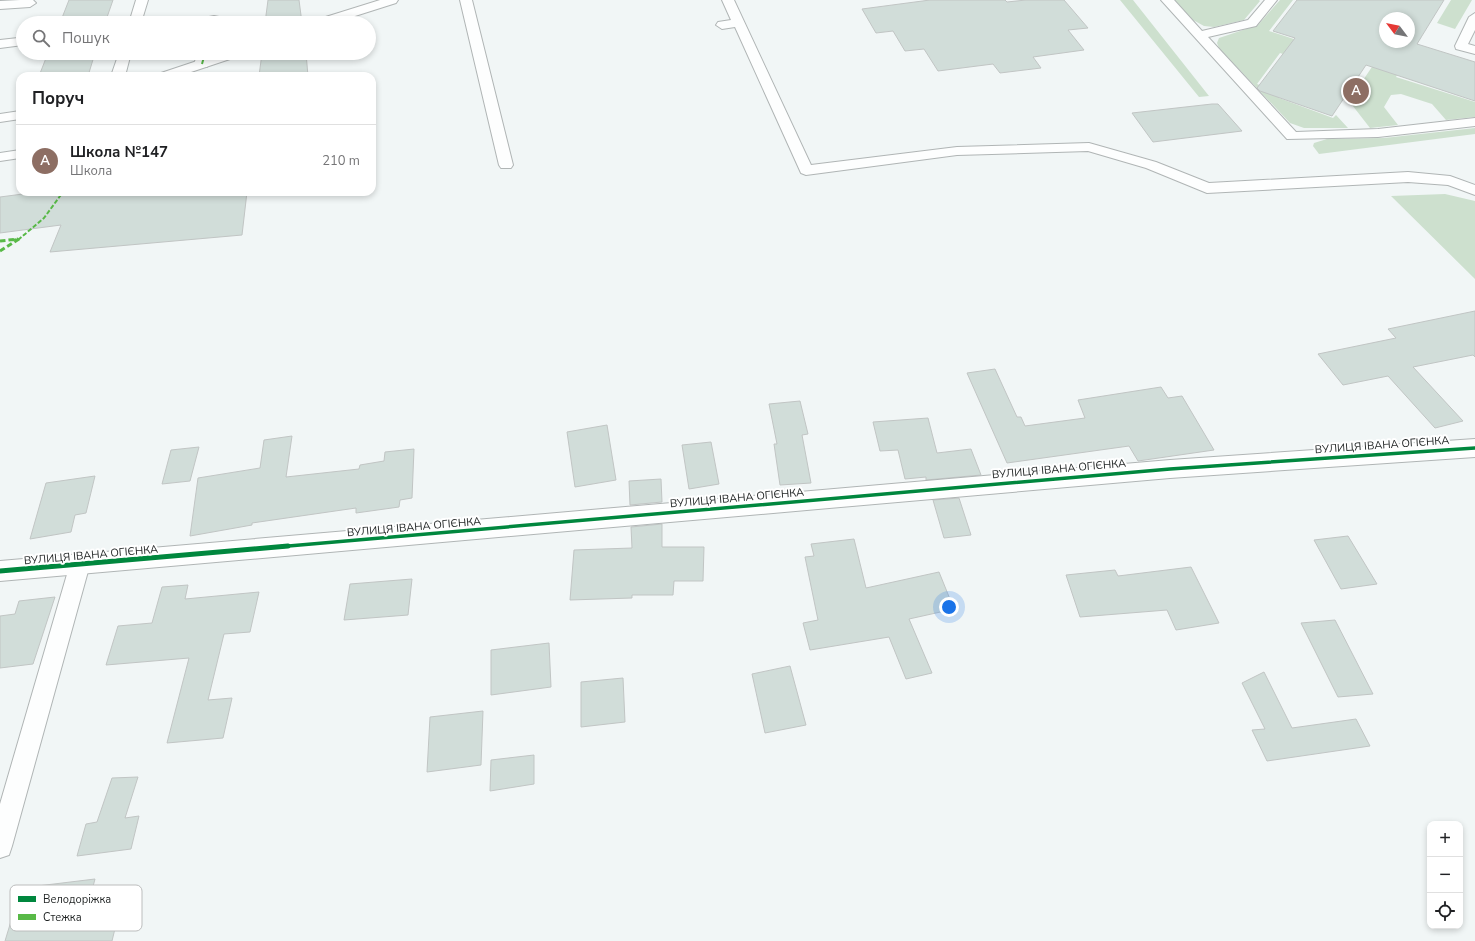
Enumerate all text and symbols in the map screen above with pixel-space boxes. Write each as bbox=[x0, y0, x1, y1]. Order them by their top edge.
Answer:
north arrow bbox=[1379, 12, 1415, 48]
search box bbox=[16, 16, 376, 60]
icon: search bbox=[30, 27, 52, 49]
text: Пошук bbox=[62, 28, 110, 48]
pin: A bbox=[1343, 76, 1369, 106]
text: Поруч bbox=[32, 87, 84, 110]
text: Школа №147 bbox=[70, 142, 168, 162]
text: A bbox=[40, 152, 50, 170]
text: 210 m bbox=[322, 152, 360, 170]
text: Школа bbox=[70, 162, 112, 180]
street label: ВУЛИЦЯ ІВАНА ОГІЄНКА bbox=[1314, 433, 1450, 457]
street label: ВУЛИЦЯ ІВАНА ОГІЄНКА bbox=[991, 456, 1127, 482]
street label: ВУЛИЦЯ ІВАНА ОГІЄНКА bbox=[669, 485, 805, 511]
street label: ВУЛИЦЯ ІВАНА ОГІЄНКА bbox=[346, 514, 482, 540]
street label: ВУЛИЦЯ ІВАНА ОГІЄНКА bbox=[23, 542, 159, 568]
your location bbox=[939, 597, 959, 617]
map controls bbox=[1427, 821, 1463, 929]
button: + bbox=[1427, 821, 1463, 857]
button: − bbox=[1427, 857, 1463, 893]
legend bbox=[10, 885, 142, 931]
text: Велодоріжка bbox=[43, 892, 111, 907]
button: locate bbox=[1427, 893, 1463, 929]
text: Стежка bbox=[43, 910, 82, 925]

